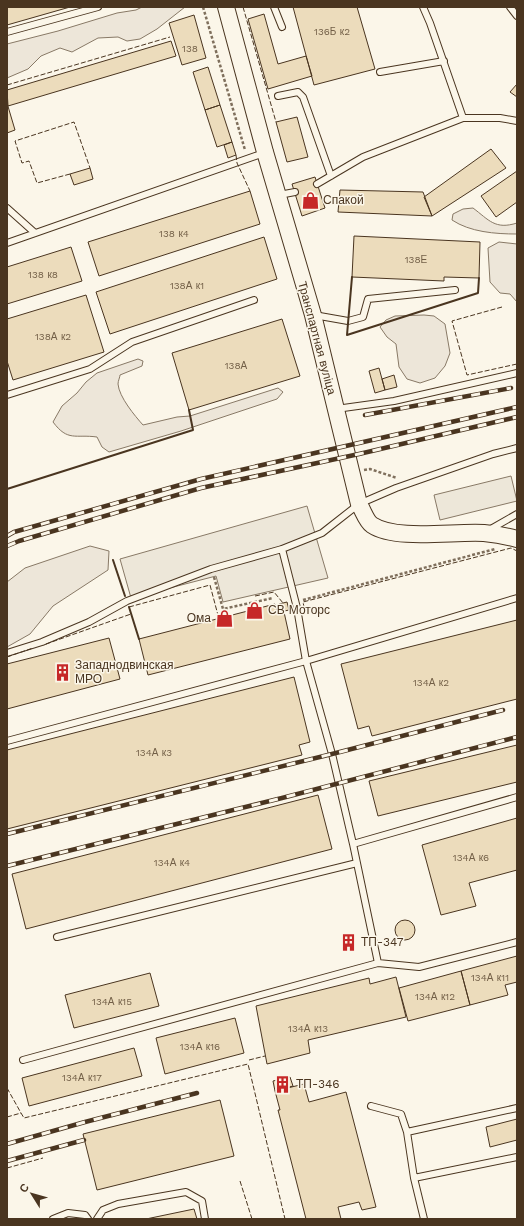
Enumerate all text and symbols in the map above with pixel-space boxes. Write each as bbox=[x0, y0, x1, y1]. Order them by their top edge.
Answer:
house number: 136Б к2 bbox=[314, 26, 350, 37]
house number: 138 bbox=[182, 43, 198, 54]
shop icon: Спакой bbox=[300, 190, 320, 210]
place label: Спакой bbox=[323, 193, 364, 207]
house number: 138 к4 bbox=[159, 228, 189, 239]
house number: 138Е bbox=[405, 254, 428, 265]
house number: 138 к8 bbox=[28, 269, 58, 280]
house number: 138А к1 bbox=[170, 280, 204, 291]
street label: Транспартная вуліца bbox=[295, 280, 339, 396]
house number: 138А к2 bbox=[35, 331, 71, 342]
house number: 138А bbox=[225, 360, 248, 371]
shop icon: СВ Моторс bbox=[245, 600, 265, 620]
place label: СВ Моторс bbox=[268, 603, 330, 617]
shop icon: Ома bbox=[214, 608, 234, 628]
place label: Ома bbox=[187, 611, 211, 625]
place label: Западнодвинская МРО bbox=[75, 658, 174, 686]
building icon: Западнодвинская МРО bbox=[52, 662, 72, 682]
house number: 134А к2 bbox=[413, 677, 449, 688]
house number: 134А к3 bbox=[136, 747, 172, 758]
house number: 134А к6 bbox=[453, 852, 489, 863]
house number: 134А к4 bbox=[154, 857, 190, 868]
building icon: ТП-347 bbox=[338, 932, 358, 952]
place label: ТП-347 bbox=[361, 935, 404, 949]
house number: 134А к11 bbox=[471, 972, 509, 983]
house number: 134А к12 bbox=[415, 991, 455, 1002]
house number: 134А к15 bbox=[92, 996, 132, 1007]
house number: 134А к13 bbox=[288, 1023, 328, 1034]
house number: 134А к16 bbox=[180, 1041, 220, 1052]
house number: 134А к17 bbox=[62, 1072, 102, 1083]
building icon: ТП-346 bbox=[273, 1074, 293, 1094]
place label: ТП-346 bbox=[296, 1077, 340, 1091]
north arrow bbox=[12, 1174, 52, 1214]
text: С bbox=[17, 1181, 32, 1195]

